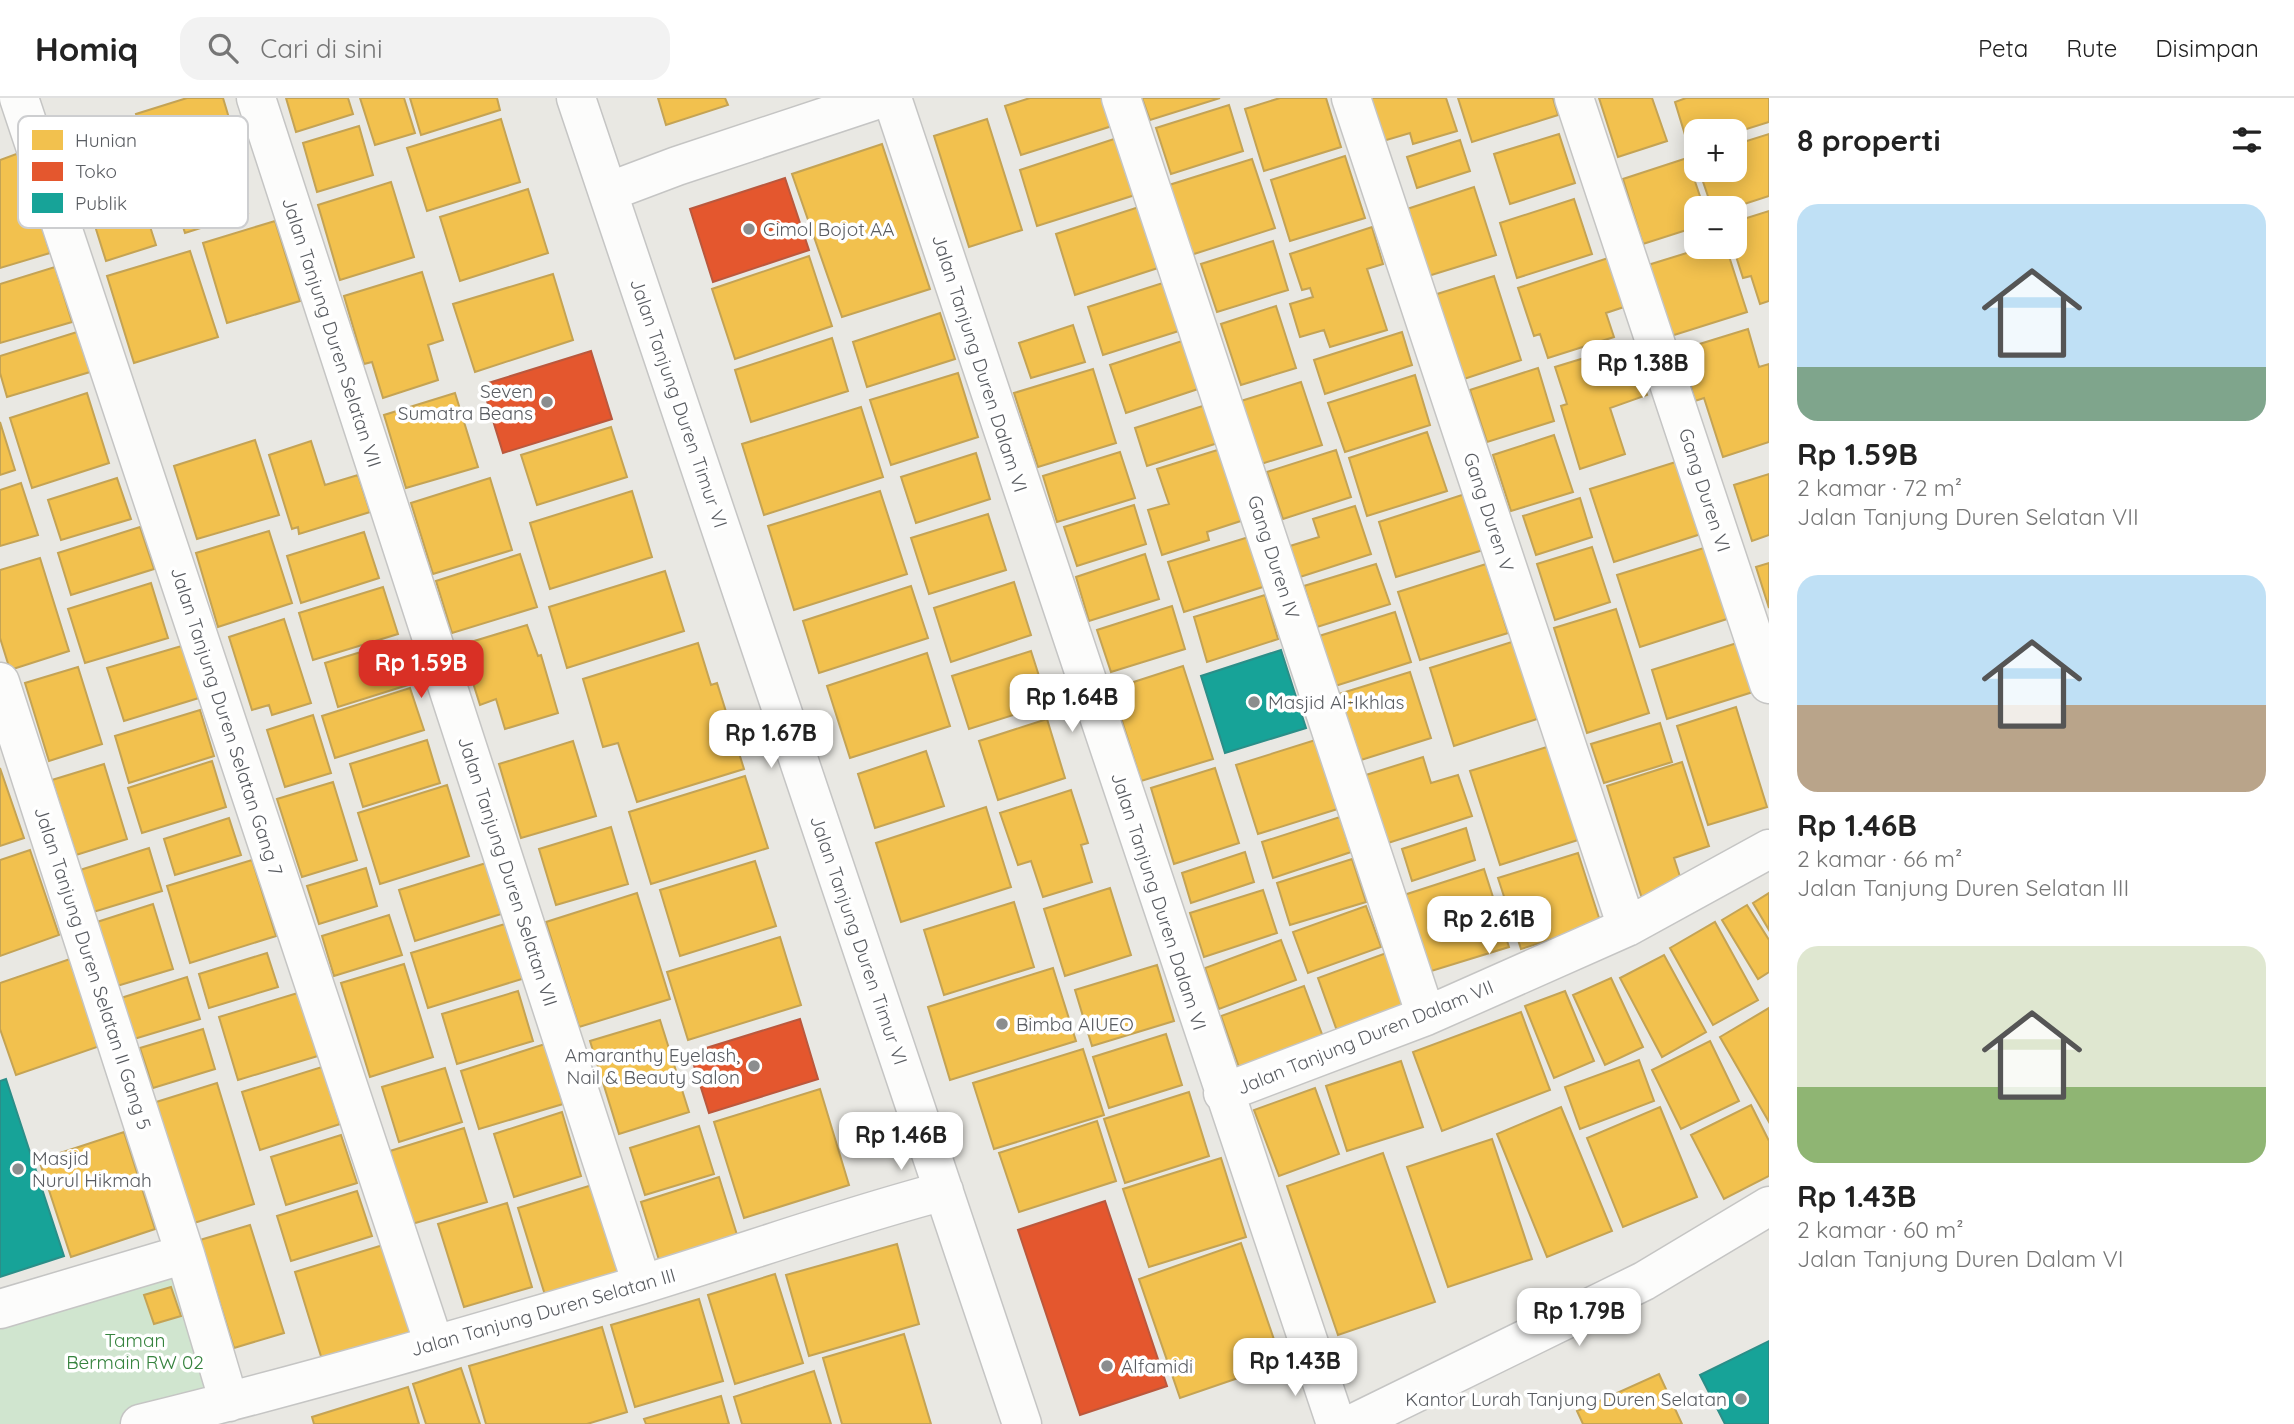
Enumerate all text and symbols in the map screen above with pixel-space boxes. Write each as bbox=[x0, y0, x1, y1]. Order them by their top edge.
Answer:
search box bbox=[180, 17, 670, 80]
text: Homiq bbox=[35, 28, 138, 69]
icon: search bbox=[204, 29, 242, 67]
text: Cari di sini bbox=[260, 32, 382, 65]
text: Peta bbox=[1978, 33, 2028, 63]
text: Rute bbox=[2066, 33, 2117, 63]
text: Disimpan bbox=[2155, 33, 2259, 63]
legend bbox=[18, 116, 248, 228]
map controls bbox=[1684, 119, 1747, 259]
button: + bbox=[1684, 119, 1747, 182]
text: 8 properti bbox=[1797, 121, 1941, 159]
icon: filters bbox=[2228, 121, 2266, 159]
text: Hunian bbox=[75, 128, 137, 152]
text: Toko bbox=[75, 159, 117, 183]
text: Publik bbox=[75, 191, 127, 215]
street label: Jalan Tanjung Duren Selatan VII bbox=[277, 194, 387, 470]
button: − bbox=[1684, 196, 1747, 259]
place label: Cimol Bojot AA bbox=[763, 217, 894, 241]
marker: Cimol Bojot AA bbox=[741, 221, 757, 237]
street label: Jalan Tanjung Duren Dalam VI bbox=[927, 231, 1033, 495]
icon: home bbox=[1969, 250, 2095, 376]
street label: Jalan Tanjung Duren Timur VI bbox=[625, 275, 733, 531]
pin: Rp 1.38B bbox=[1571, 341, 1715, 400]
text: Rp 1.38B bbox=[1597, 348, 1689, 377]
place label: Seven Sumatra Beans bbox=[398, 379, 533, 425]
marker: Seven Sumatra Beans bbox=[539, 394, 555, 410]
street label: Gang Duren VI bbox=[1674, 425, 1736, 555]
text: Rp 1.59B bbox=[1797, 435, 1918, 473]
street label: Gang Duren V bbox=[1458, 449, 1520, 575]
text: 2 kamar · 72 m² bbox=[1797, 473, 1962, 502]
street label: Gang Duren IV bbox=[1243, 492, 1305, 622]
text: Jalan Tanjung Duren Selatan VII bbox=[1797, 502, 2139, 531]
street label: Jalan Tanjung Duren Selatan Gang 7 bbox=[166, 564, 288, 879]
icon: home bbox=[1969, 621, 2095, 747]
pin: Rp 1.59B bbox=[349, 640, 493, 700]
text: Rp 1.59B bbox=[375, 648, 467, 677]
pin: Rp 1.64B bbox=[1000, 674, 1144, 734]
text: Rp 1.64B bbox=[1026, 682, 1118, 711]
place label: Masjid Al-Ikhlas bbox=[1268, 690, 1405, 714]
marker: Masjid Al-Ikhlas bbox=[1246, 694, 1262, 710]
pin: Rp 1.67B bbox=[699, 710, 843, 770]
text: Rp 1.67B bbox=[725, 718, 817, 747]
street label: Jalan Tanjung Duren Selatan VII bbox=[453, 733, 563, 1009]
street label: Jalan Tanjung Duren Dalam VI bbox=[1106, 769, 1212, 1033]
street label: Jalan Tanjung Duren Selatan II Gang 5 bbox=[29, 803, 157, 1133]
text: Rp 1.46B bbox=[1797, 806, 1917, 844]
street label: Jalan Tanjung Duren Timur VI bbox=[805, 812, 913, 1068]
text: 2 kamar · 66 m² bbox=[1797, 844, 1962, 873]
text: Jalan Tanjung Duren Selatan III bbox=[1797, 873, 2129, 902]
pin: Rp 2.61B bbox=[1417, 896, 1561, 956]
text: Rp 2.61B bbox=[1443, 904, 1535, 933]
street label: Jalan Tanjung Duren Dalam VII bbox=[1233, 974, 1497, 1100]
icon: home bbox=[1969, 992, 2095, 1118]
place label: Bimba AIUEO bbox=[1016, 1012, 1134, 1036]
marker: Bimba AIUEO bbox=[994, 1016, 1010, 1032]
place label: Amaranthy Eyelash, Nail & Beauty Salon bbox=[565, 1043, 740, 1089]
marker: Amaranthy Eyelash, Nail & Beauty Salon bbox=[746, 1058, 762, 1074]
pin: Rp 1.46B bbox=[829, 1112, 973, 1172]
text: Rp 1.46B bbox=[855, 1120, 947, 1149]
place label: Masjid Nurul Hikmah bbox=[32, 1146, 152, 1192]
marker: Masjid Nurul Hikmah bbox=[10, 1161, 26, 1177]
text: Rp 1.43B bbox=[1797, 1177, 1917, 1215]
text: 2 kamar · 60 m² bbox=[1797, 1215, 1964, 1244]
text: Jalan Tanjung Duren Dalam VI bbox=[1797, 1244, 2124, 1273]
street label: Jalan Tanjung Duren Selatan III bbox=[408, 1263, 678, 1361]
pin: Rp 1.79B bbox=[1507, 1288, 1651, 1348]
text: Rp 1.79B bbox=[1533, 1296, 1625, 1325]
park label: Taman Bermain RW 02 bbox=[66, 1328, 204, 1374]
pin: Rp 1.43B bbox=[1223, 1338, 1367, 1398]
text: Rp 1.43B bbox=[1249, 1346, 1341, 1375]
place label: Alfamidi bbox=[1121, 1354, 1193, 1378]
marker: Alfamidi bbox=[1099, 1358, 1115, 1374]
place label: Kantor Lurah Tanjung Duren Selatan bbox=[1405, 1387, 1727, 1411]
marker: Kantor Lurah Tanjung Duren Selatan bbox=[1733, 1391, 1749, 1407]

